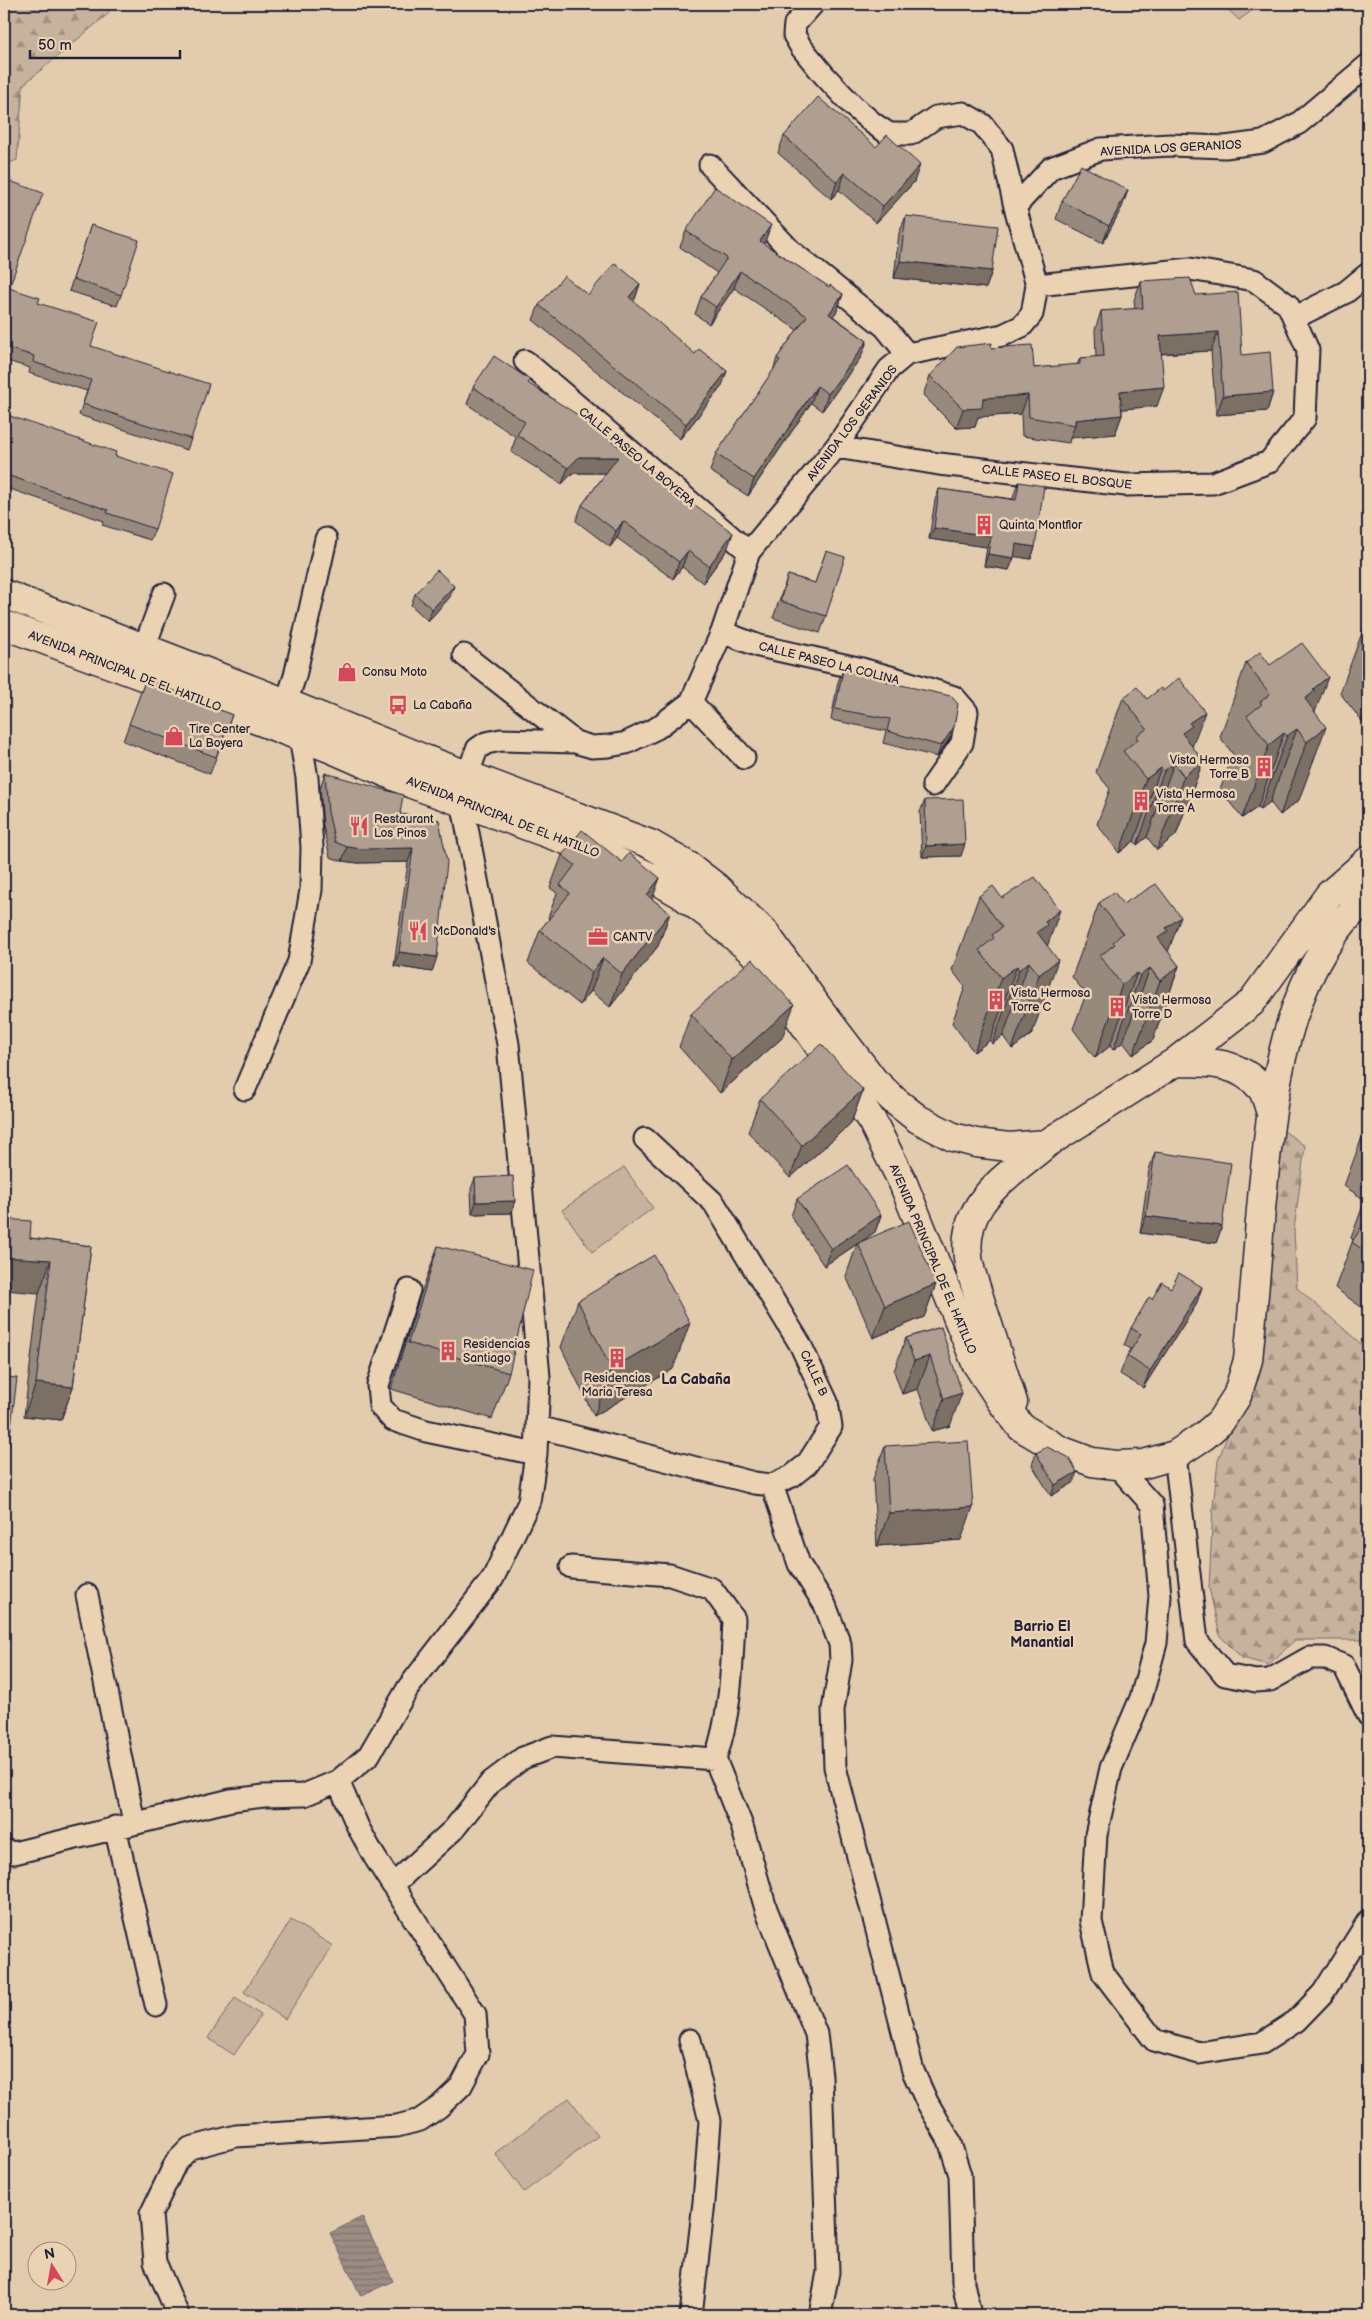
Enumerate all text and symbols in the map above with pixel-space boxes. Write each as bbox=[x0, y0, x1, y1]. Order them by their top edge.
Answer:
scale bar bbox=[30, 28, 180, 60]
text: 50 m bbox=[38, 36, 72, 55]
street label: AVENIDA LOS GERANIOS bbox=[1100, 137, 1242, 160]
street label: AVENIDA LOS GERANIOS bbox=[804, 362, 901, 484]
street label: CALLE PASEO LA BOYERA bbox=[575, 404, 698, 511]
street label: CALLE PASEO EL BOSQUE bbox=[981, 462, 1133, 493]
building icon: Quinta Montflor bbox=[973, 514, 995, 536]
place label: Quinta Montflor bbox=[999, 518, 1083, 533]
street label: AVENIDA PRINCIPAL DE EL HATILLO bbox=[26, 628, 223, 715]
street label: CALLE PASEO LA COLINA bbox=[757, 639, 901, 688]
shop icon: Consu Moto bbox=[336, 661, 358, 683]
place label: Consu Moto bbox=[362, 665, 427, 680]
bus stop icon: La Cabaña bbox=[387, 694, 409, 716]
place label: La Cabaña bbox=[413, 698, 472, 713]
place label: Tire Center La Boyera bbox=[189, 722, 251, 751]
shop icon: Tire Center La Boyera bbox=[163, 725, 185, 747]
place label: Vista Hermosa Torre B bbox=[1170, 753, 1249, 782]
building icon: Vista Hermosa Torre B bbox=[1253, 756, 1275, 778]
street label: AVENIDA PRINCIPAL DE EL HATILLO bbox=[404, 774, 601, 861]
place label: Vista Hermosa Torre A bbox=[1156, 787, 1235, 816]
building icon: Vista Hermosa Torre A bbox=[1130, 790, 1152, 812]
place label: Restaurant Los Pinos bbox=[374, 812, 434, 841]
restaurant icon: Restaurant Los Pinos bbox=[348, 815, 370, 837]
restaurant icon: McDonald's bbox=[407, 920, 429, 942]
place label: McDonald's bbox=[433, 924, 496, 939]
office icon: CANTV bbox=[587, 926, 609, 948]
place label: CANTV bbox=[613, 930, 653, 945]
place label: Vista Hermosa Torre C bbox=[1011, 986, 1090, 1015]
building icon: Vista Hermosa Torre C bbox=[985, 989, 1007, 1011]
place label: Vista Hermosa Torre D bbox=[1132, 993, 1211, 1022]
building icon: Vista Hermosa Torre D bbox=[1106, 996, 1128, 1018]
street label: AVENIDA PRINCIPAL DE EL HATILLO bbox=[886, 1162, 979, 1356]
place label: Residencias Santiago bbox=[463, 1337, 530, 1366]
building icon: Residencias Santiago bbox=[437, 1340, 459, 1362]
building icon: Residencias Maria Teresa bbox=[606, 1347, 628, 1369]
street label: CALLE B bbox=[796, 1348, 831, 1399]
place label: Residencias Maria Teresa bbox=[582, 1371, 653, 1400]
district label: La Cabaña bbox=[661, 1371, 731, 1388]
district label: Barrio El Manantial bbox=[1010, 1618, 1074, 1651]
north arrow bbox=[28, 2242, 78, 2292]
text: N bbox=[43, 2244, 56, 2263]

